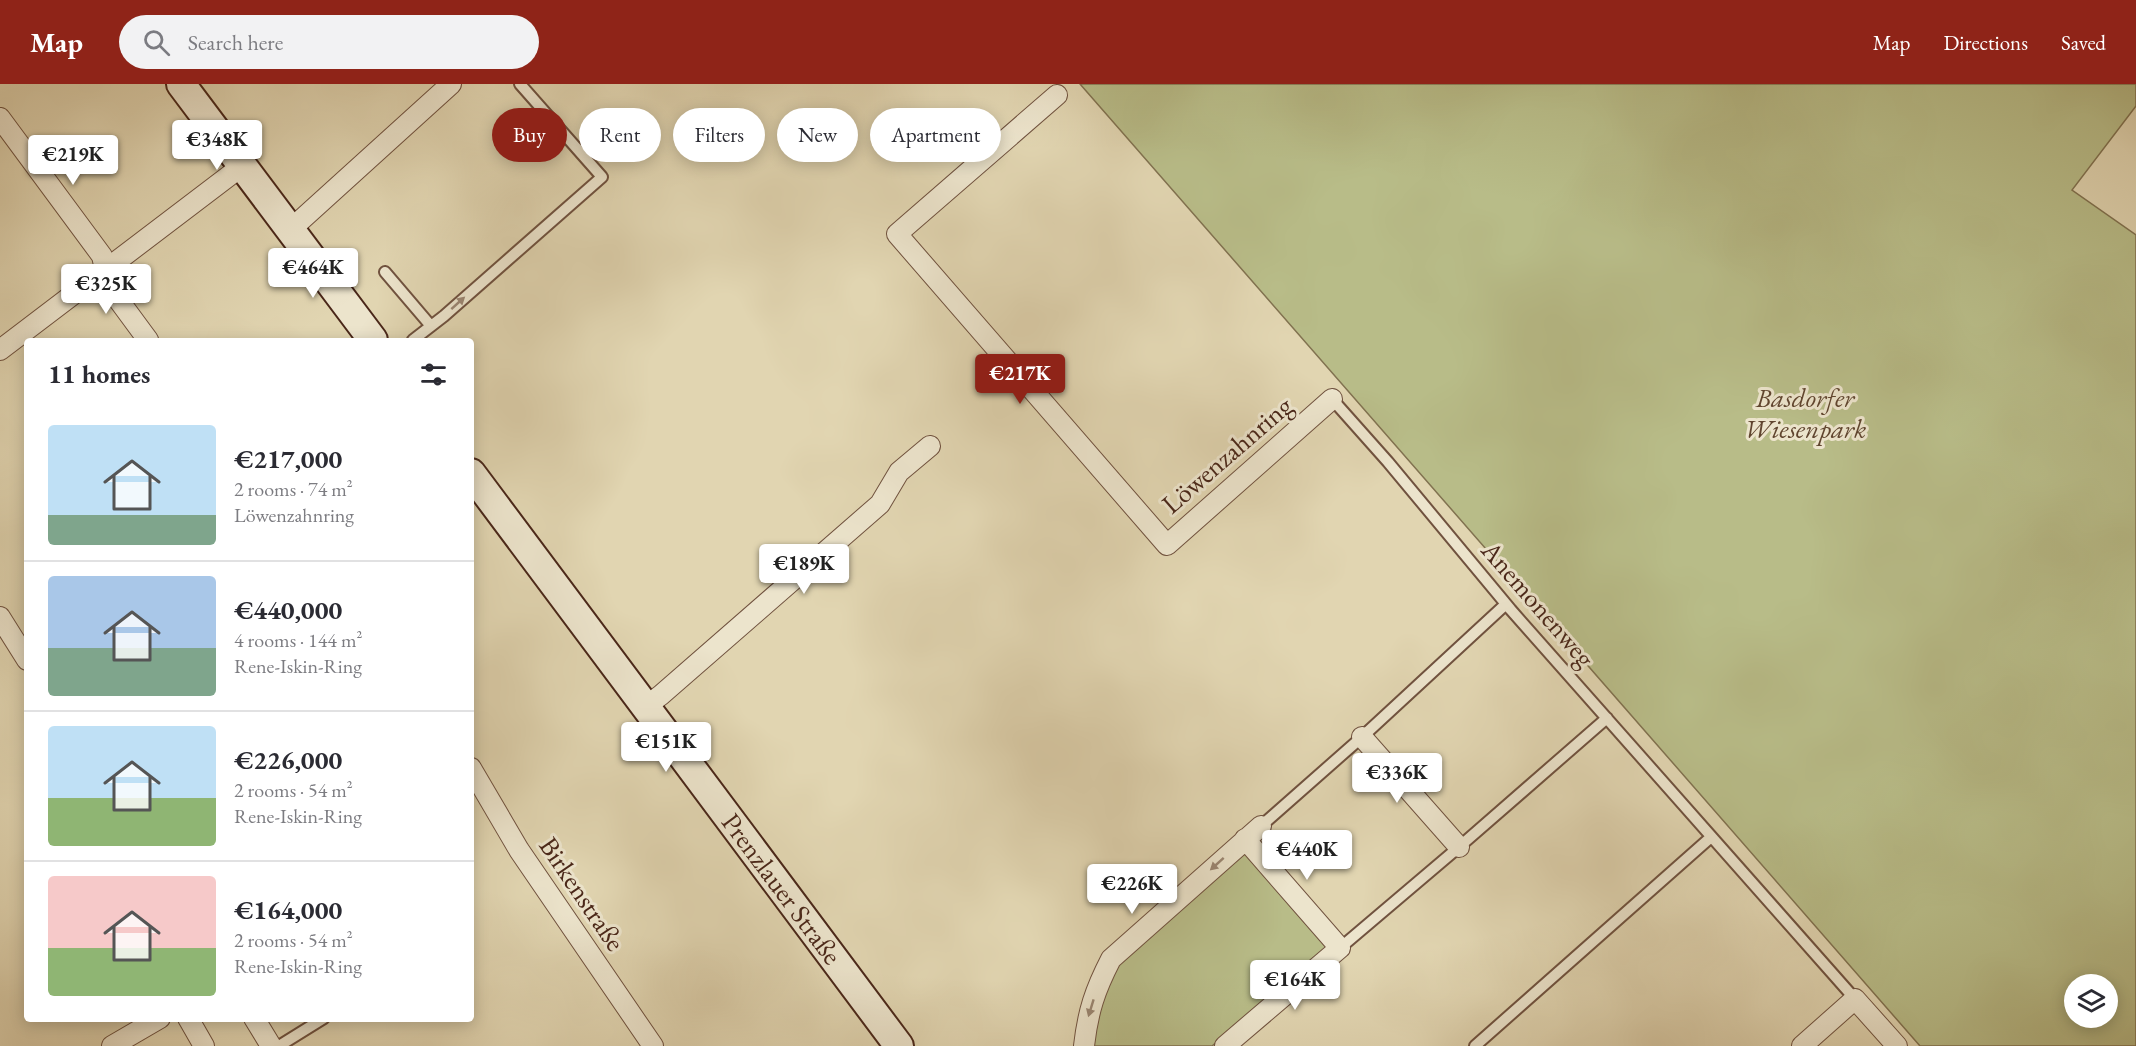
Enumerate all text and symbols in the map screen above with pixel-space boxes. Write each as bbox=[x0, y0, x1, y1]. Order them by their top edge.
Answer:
search box bbox=[119, 15, 539, 69]
text: Map bbox=[30, 24, 83, 60]
icon: search bbox=[140, 26, 173, 59]
text: Search here bbox=[188, 28, 283, 57]
text: Map bbox=[1873, 29, 1910, 56]
text: Directions bbox=[1943, 29, 2028, 56]
text: Saved bbox=[2061, 29, 2106, 56]
chip: Buy bbox=[492, 108, 567, 162]
chip: Rent bbox=[579, 108, 661, 162]
chip: Filters bbox=[673, 108, 765, 162]
chip: New bbox=[777, 108, 858, 162]
chip: Apartment bbox=[870, 108, 1001, 162]
pin: €348K bbox=[175, 120, 259, 171]
text: €348K bbox=[186, 126, 248, 152]
pin: €219K bbox=[31, 135, 115, 186]
text: €219K bbox=[42, 141, 104, 167]
pin: €464K bbox=[271, 248, 355, 299]
text: €464K bbox=[282, 254, 344, 280]
pin: €325K bbox=[64, 264, 148, 315]
text: €325K bbox=[75, 270, 137, 296]
one-way arrow bbox=[450, 297, 466, 310]
pin: €217K bbox=[978, 354, 1062, 405]
text: 11 homes bbox=[48, 357, 150, 391]
icon: filters bbox=[417, 358, 450, 391]
text: €217K bbox=[989, 360, 1051, 386]
park label: Basdorfer Wiesenpark bbox=[1744, 380, 1866, 446]
street label: Löwenzahnring bbox=[1154, 388, 1300, 521]
text: €217,000 bbox=[234, 442, 342, 476]
icon: home bbox=[96, 449, 168, 521]
text: 2 rooms · 74 m² bbox=[234, 476, 353, 502]
text: Löwenzahnring bbox=[234, 502, 354, 528]
street label: Anemonenweg bbox=[1473, 532, 1603, 674]
pin: €189K bbox=[762, 544, 846, 595]
text: €189K bbox=[773, 550, 835, 576]
text: €440,000 bbox=[234, 593, 342, 627]
icon: home bbox=[96, 600, 168, 672]
text: 4 rooms · 144 m² bbox=[234, 627, 362, 653]
text: Rene-Iskin-Ring bbox=[234, 653, 362, 679]
pin: €151K bbox=[624, 722, 708, 773]
text: €151K bbox=[635, 728, 697, 754]
text: €226,000 bbox=[234, 743, 342, 777]
icon: home bbox=[96, 750, 168, 822]
pin: €336K bbox=[1355, 753, 1439, 804]
text: €336K bbox=[1366, 759, 1428, 785]
text: 2 rooms · 54 m² bbox=[234, 777, 353, 803]
text: Rene-Iskin-Ring bbox=[234, 803, 362, 829]
street label: Prenzlauer Straße bbox=[714, 806, 850, 971]
street label: Birkenstraße bbox=[532, 830, 633, 957]
pin: €440K bbox=[1265, 830, 1349, 881]
text: €440K bbox=[1276, 836, 1338, 862]
one-way arrow bbox=[1209, 858, 1225, 871]
pin: €226K bbox=[1090, 864, 1174, 915]
text: €226K bbox=[1101, 870, 1163, 896]
text: €164,000 bbox=[234, 893, 342, 927]
icon: home bbox=[96, 900, 168, 972]
text: 2 rooms · 54 m² bbox=[234, 927, 353, 953]
text: Rene-Iskin-Ring bbox=[234, 953, 362, 979]
pin: €164K bbox=[1253, 960, 1337, 1011]
text: €164K bbox=[1264, 966, 1326, 992]
map controls bbox=[2064, 974, 2118, 1028]
button: layers bbox=[2064, 974, 2118, 1028]
one-way arrow bbox=[1086, 999, 1095, 1017]

